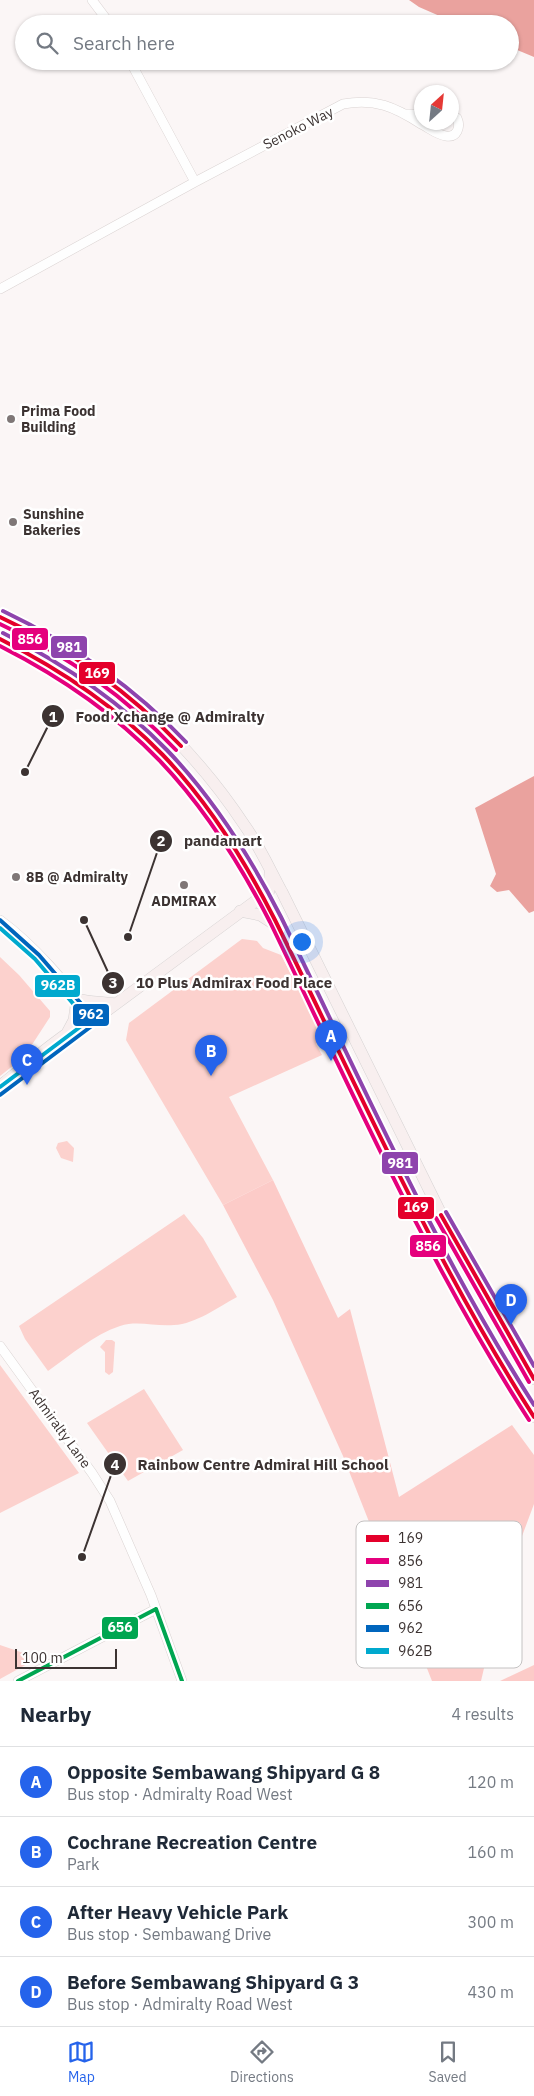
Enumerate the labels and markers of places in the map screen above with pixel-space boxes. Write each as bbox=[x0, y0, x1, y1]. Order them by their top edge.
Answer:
place label: Prima Food Building bbox=[21, 402, 96, 436]
marker: Prima Food Building bbox=[5, 413, 17, 425]
place label: Sunshine Bakeries bbox=[23, 505, 84, 539]
marker: Sunshine Bakeries bbox=[7, 516, 19, 528]
callout: Food Xchange @ Admiralty bbox=[40, 701, 274, 731]
callout: pandamart bbox=[149, 826, 272, 856]
place label: 8B @ Admiralty bbox=[26, 868, 129, 886]
marker: 8B @ Admiralty bbox=[10, 871, 22, 883]
marker: ADMIRAX bbox=[178, 879, 190, 891]
place label: ADMIRAX bbox=[151, 892, 217, 910]
callout: 10 Plus Admirax Food Place bbox=[101, 968, 342, 998]
pin: A bbox=[315, 1020, 347, 1061]
pin: B bbox=[195, 1035, 227, 1076]
pin: C bbox=[11, 1044, 43, 1085]
pin: D bbox=[495, 1284, 527, 1325]
callout: Rainbow Centre Admiral Hill School bbox=[102, 1449, 398, 1479]

